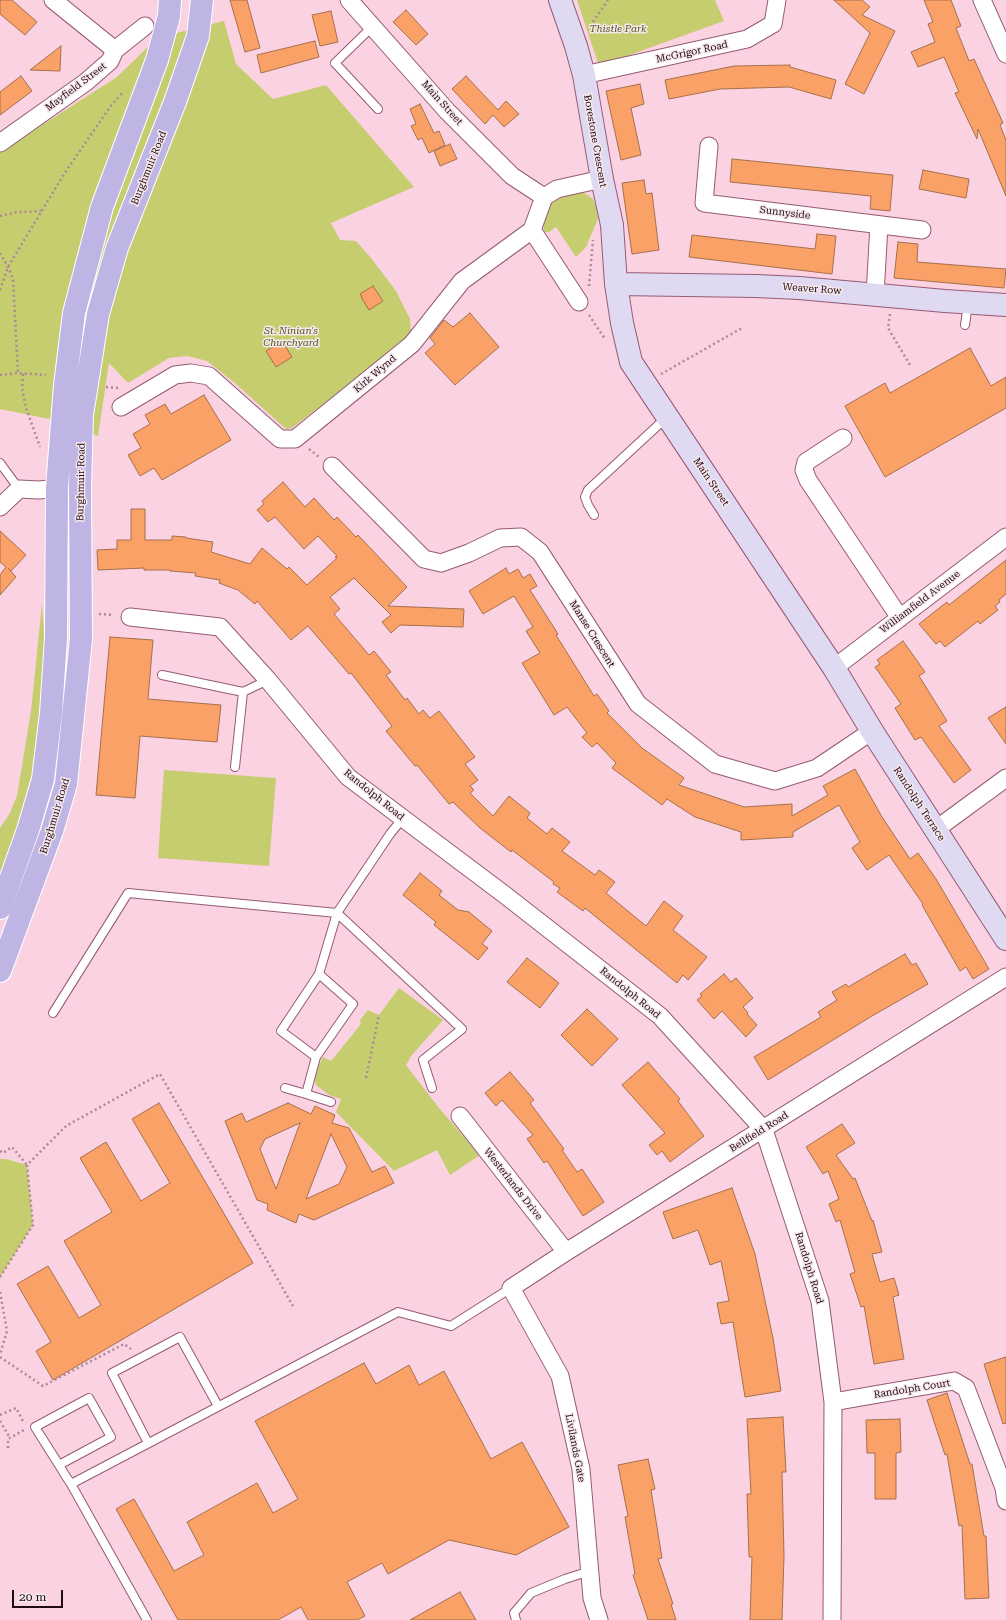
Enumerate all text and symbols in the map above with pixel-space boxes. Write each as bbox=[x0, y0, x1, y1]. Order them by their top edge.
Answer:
park label: Thistle Park bbox=[590, 23, 646, 35]
street label: McGrigor Road bbox=[655, 39, 729, 65]
street label: Mayfield Street bbox=[43, 60, 109, 114]
street label: Main Street bbox=[419, 78, 465, 128]
street label: Borestone Crescent bbox=[581, 94, 609, 188]
street label: Burghmuir Road bbox=[129, 129, 169, 207]
street label: Sunnyside bbox=[759, 204, 811, 222]
street label: Weaver Row bbox=[782, 281, 842, 297]
park label: St. Ninian's Churchyard bbox=[263, 325, 319, 348]
street label: Kirk Wynd bbox=[351, 353, 399, 395]
street label: Burghmuir Road bbox=[74, 443, 88, 521]
street label: Main Street bbox=[690, 456, 732, 508]
street label: Williamfield Avenue bbox=[878, 568, 962, 636]
street label: Manse Crescent bbox=[567, 598, 617, 670]
street label: Randolph Terrace bbox=[891, 765, 947, 843]
street label: Randolph Road bbox=[341, 767, 407, 823]
street label: Burghmuir Road bbox=[38, 777, 72, 855]
street label: Randolph Road bbox=[597, 965, 663, 1021]
street label: Bellfield Road bbox=[727, 1109, 791, 1155]
street label: Westerlands Drive bbox=[481, 1146, 545, 1222]
street label: Randolph Road bbox=[792, 1231, 826, 1305]
street label: Randolph Court bbox=[873, 1377, 951, 1401]
street label: Livilands Gate bbox=[562, 1413, 588, 1483]
scale bar bbox=[14, 1582, 65, 1608]
text: 20 m bbox=[19, 1590, 46, 1604]

